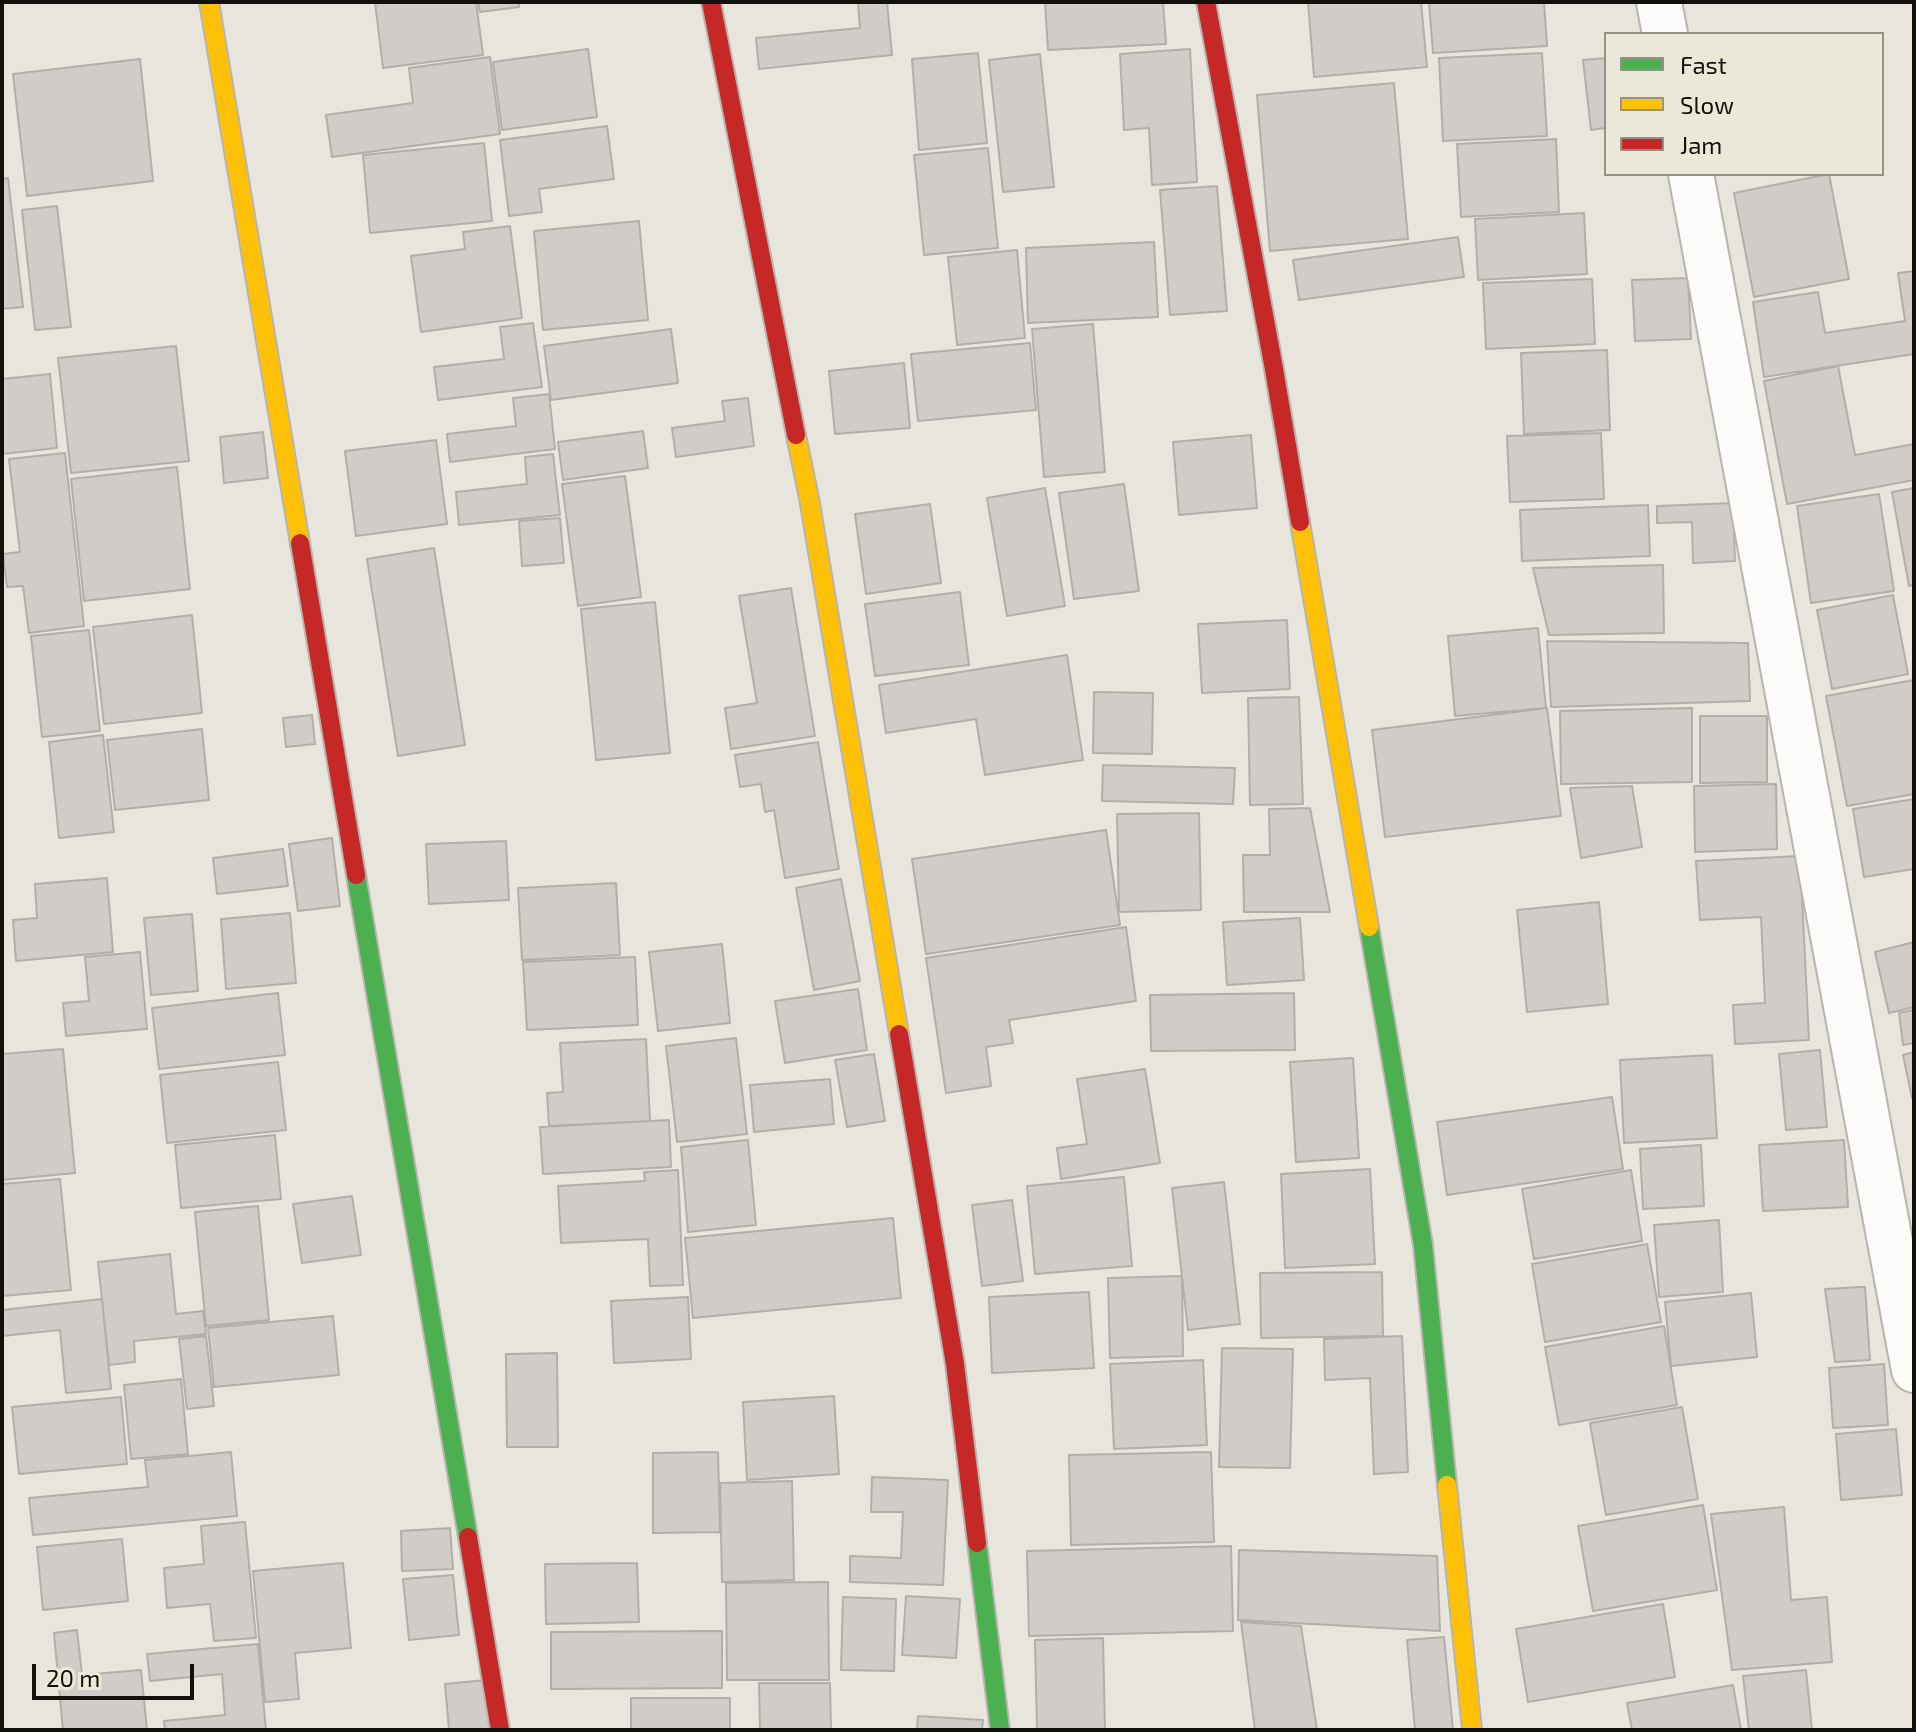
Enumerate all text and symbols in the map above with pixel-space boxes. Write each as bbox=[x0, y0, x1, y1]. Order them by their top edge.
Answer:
legend bbox=[1604, 32, 1884, 176]
text: Fast bbox=[1680, 50, 1727, 79]
text: Slow bbox=[1680, 90, 1734, 119]
text: Jam bbox=[1680, 130, 1722, 159]
scale bar bbox=[36, 1648, 198, 1698]
text: 20 m bbox=[46, 1663, 100, 1692]

